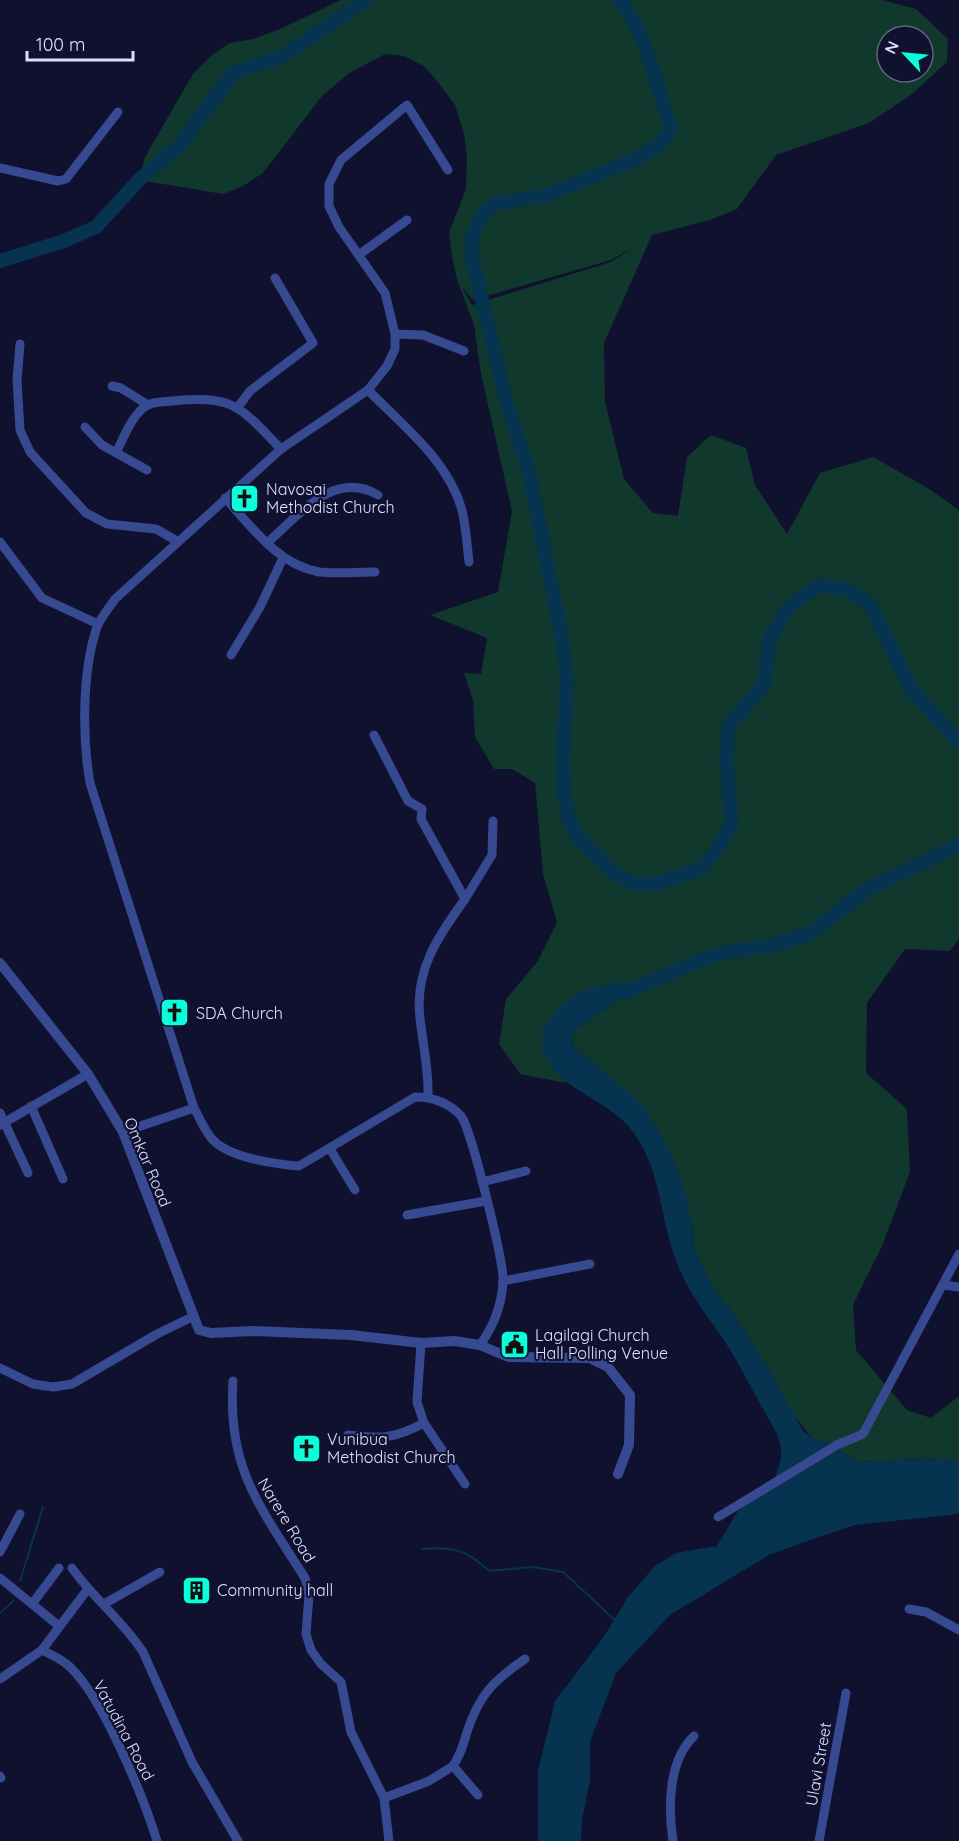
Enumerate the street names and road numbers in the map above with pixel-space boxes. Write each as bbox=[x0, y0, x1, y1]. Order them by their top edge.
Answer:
street label: Omkar Road bbox=[120, 1114, 176, 1210]
street label: Narere Road bbox=[254, 1474, 320, 1566]
street label: Vatudina Road bbox=[89, 1676, 159, 1784]
street label: Ulavi Street bbox=[801, 1721, 835, 1807]

